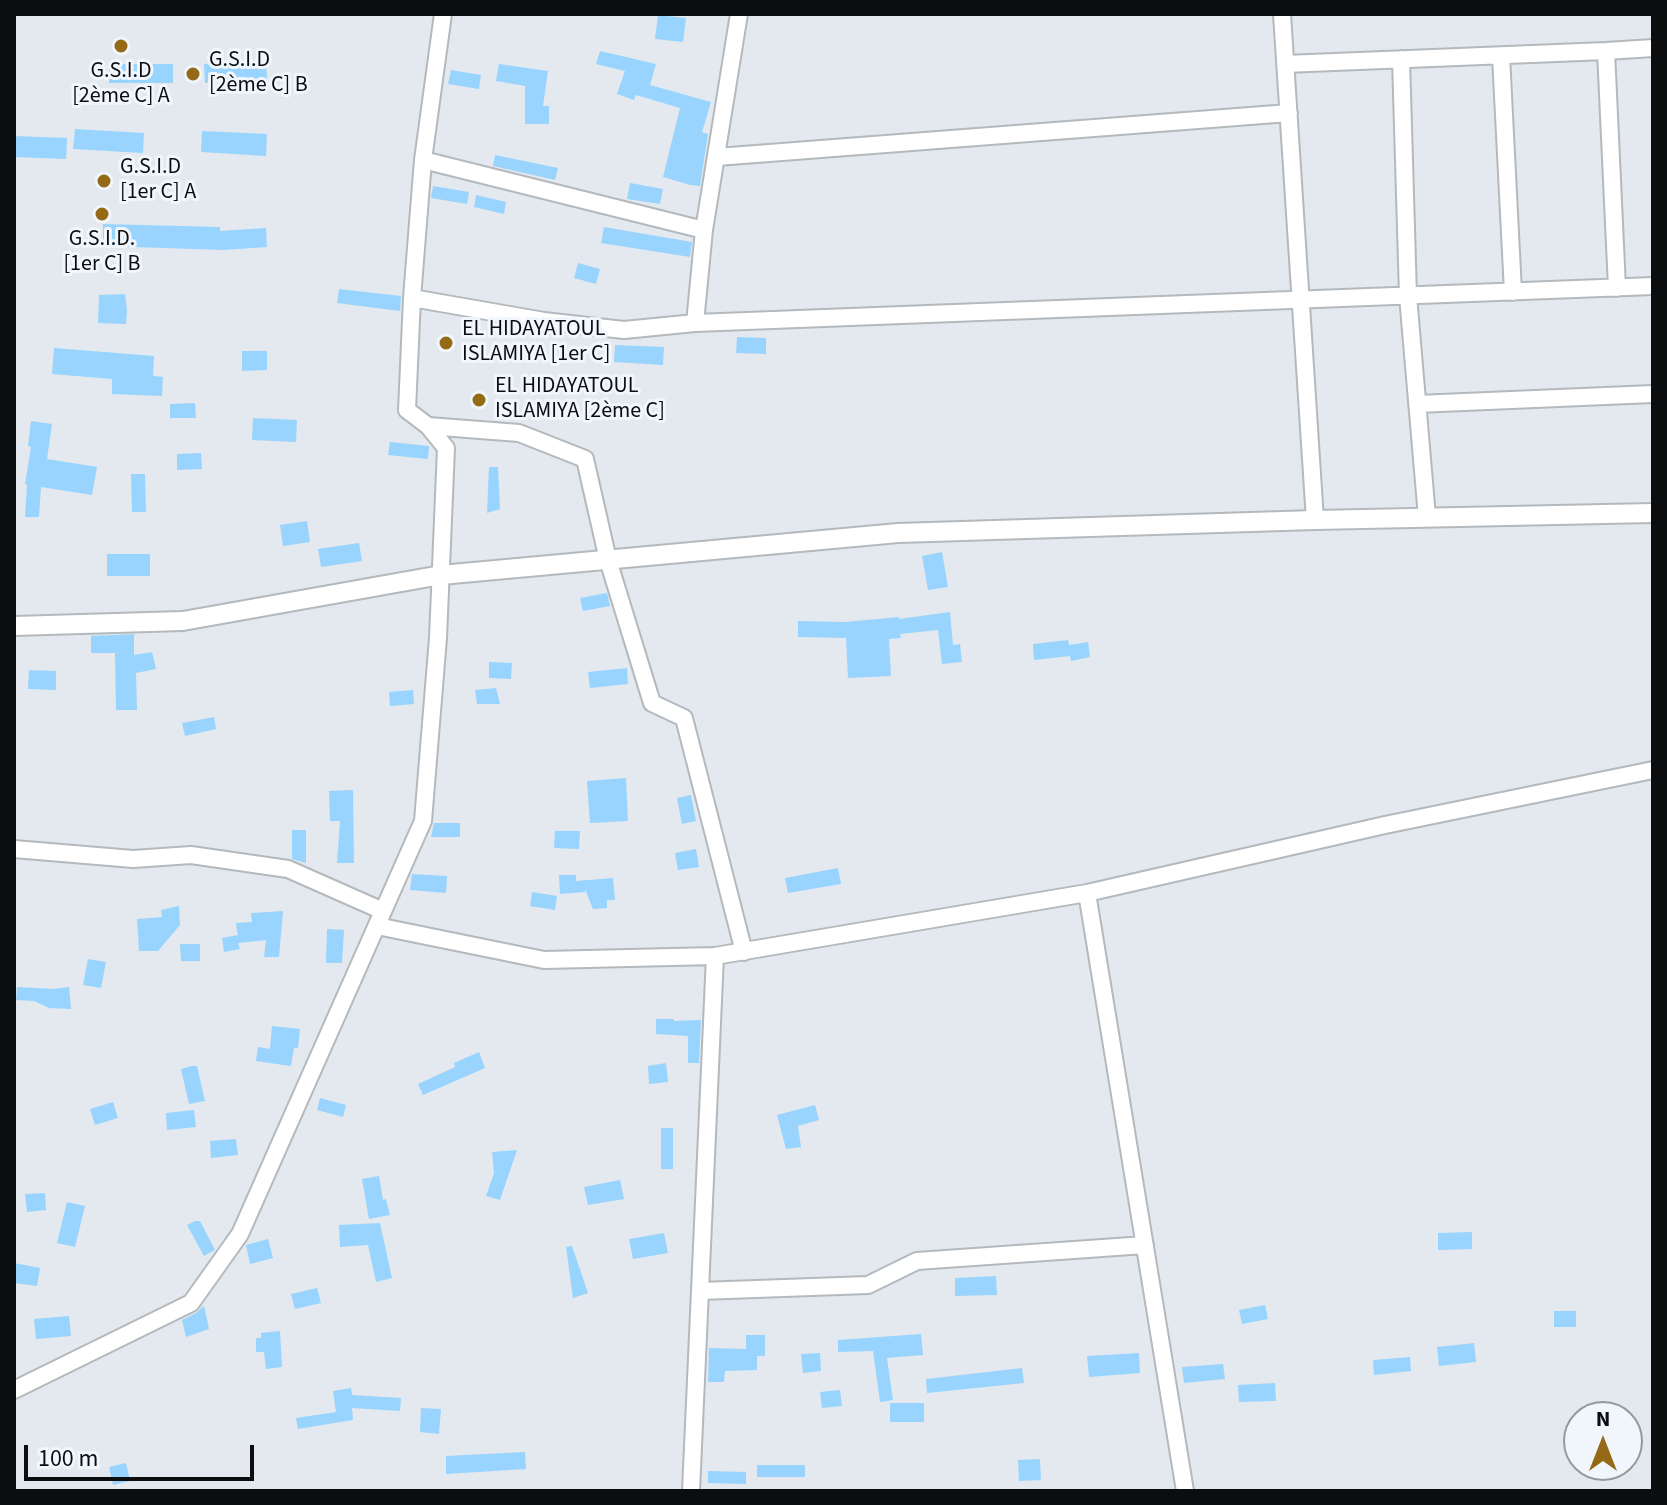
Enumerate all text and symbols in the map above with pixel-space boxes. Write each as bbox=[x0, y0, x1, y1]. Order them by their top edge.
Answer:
marker: G.S.I.D [2ème C] A bbox=[112, 37, 130, 55]
place label: G.S.I.D [2ème C] B bbox=[209, 48, 308, 100]
place label: G.S.I.D [2ème C] A bbox=[72, 59, 170, 110]
marker: G.S.I.D [2ème C] B bbox=[184, 65, 202, 83]
place label: G.S.I.D [1er C] A bbox=[120, 155, 196, 206]
marker: G.S.I.D [1er C] A bbox=[95, 172, 113, 190]
marker: G.S.I.D. [1er C] B bbox=[93, 205, 111, 223]
place label: G.S.I.D. [1er C] B bbox=[63, 227, 141, 278]
place label: EL HIDAYATOUL ISLAMIYA [1er C] bbox=[462, 317, 610, 368]
marker: EL HIDAYATOUL ISLAMIYA [1er C] bbox=[437, 334, 455, 352]
place label: EL HIDAYATOUL ISLAMIYA [2ème C] bbox=[495, 374, 665, 426]
marker: EL HIDAYATOUL ISLAMIYA [2ème C] bbox=[470, 391, 488, 409]
north arrow bbox=[1563, 1401, 1643, 1481]
text: N bbox=[1596, 1403, 1610, 1435]
scale bar bbox=[28, 1429, 258, 1479]
text: 100 m bbox=[38, 1441, 98, 1476]

